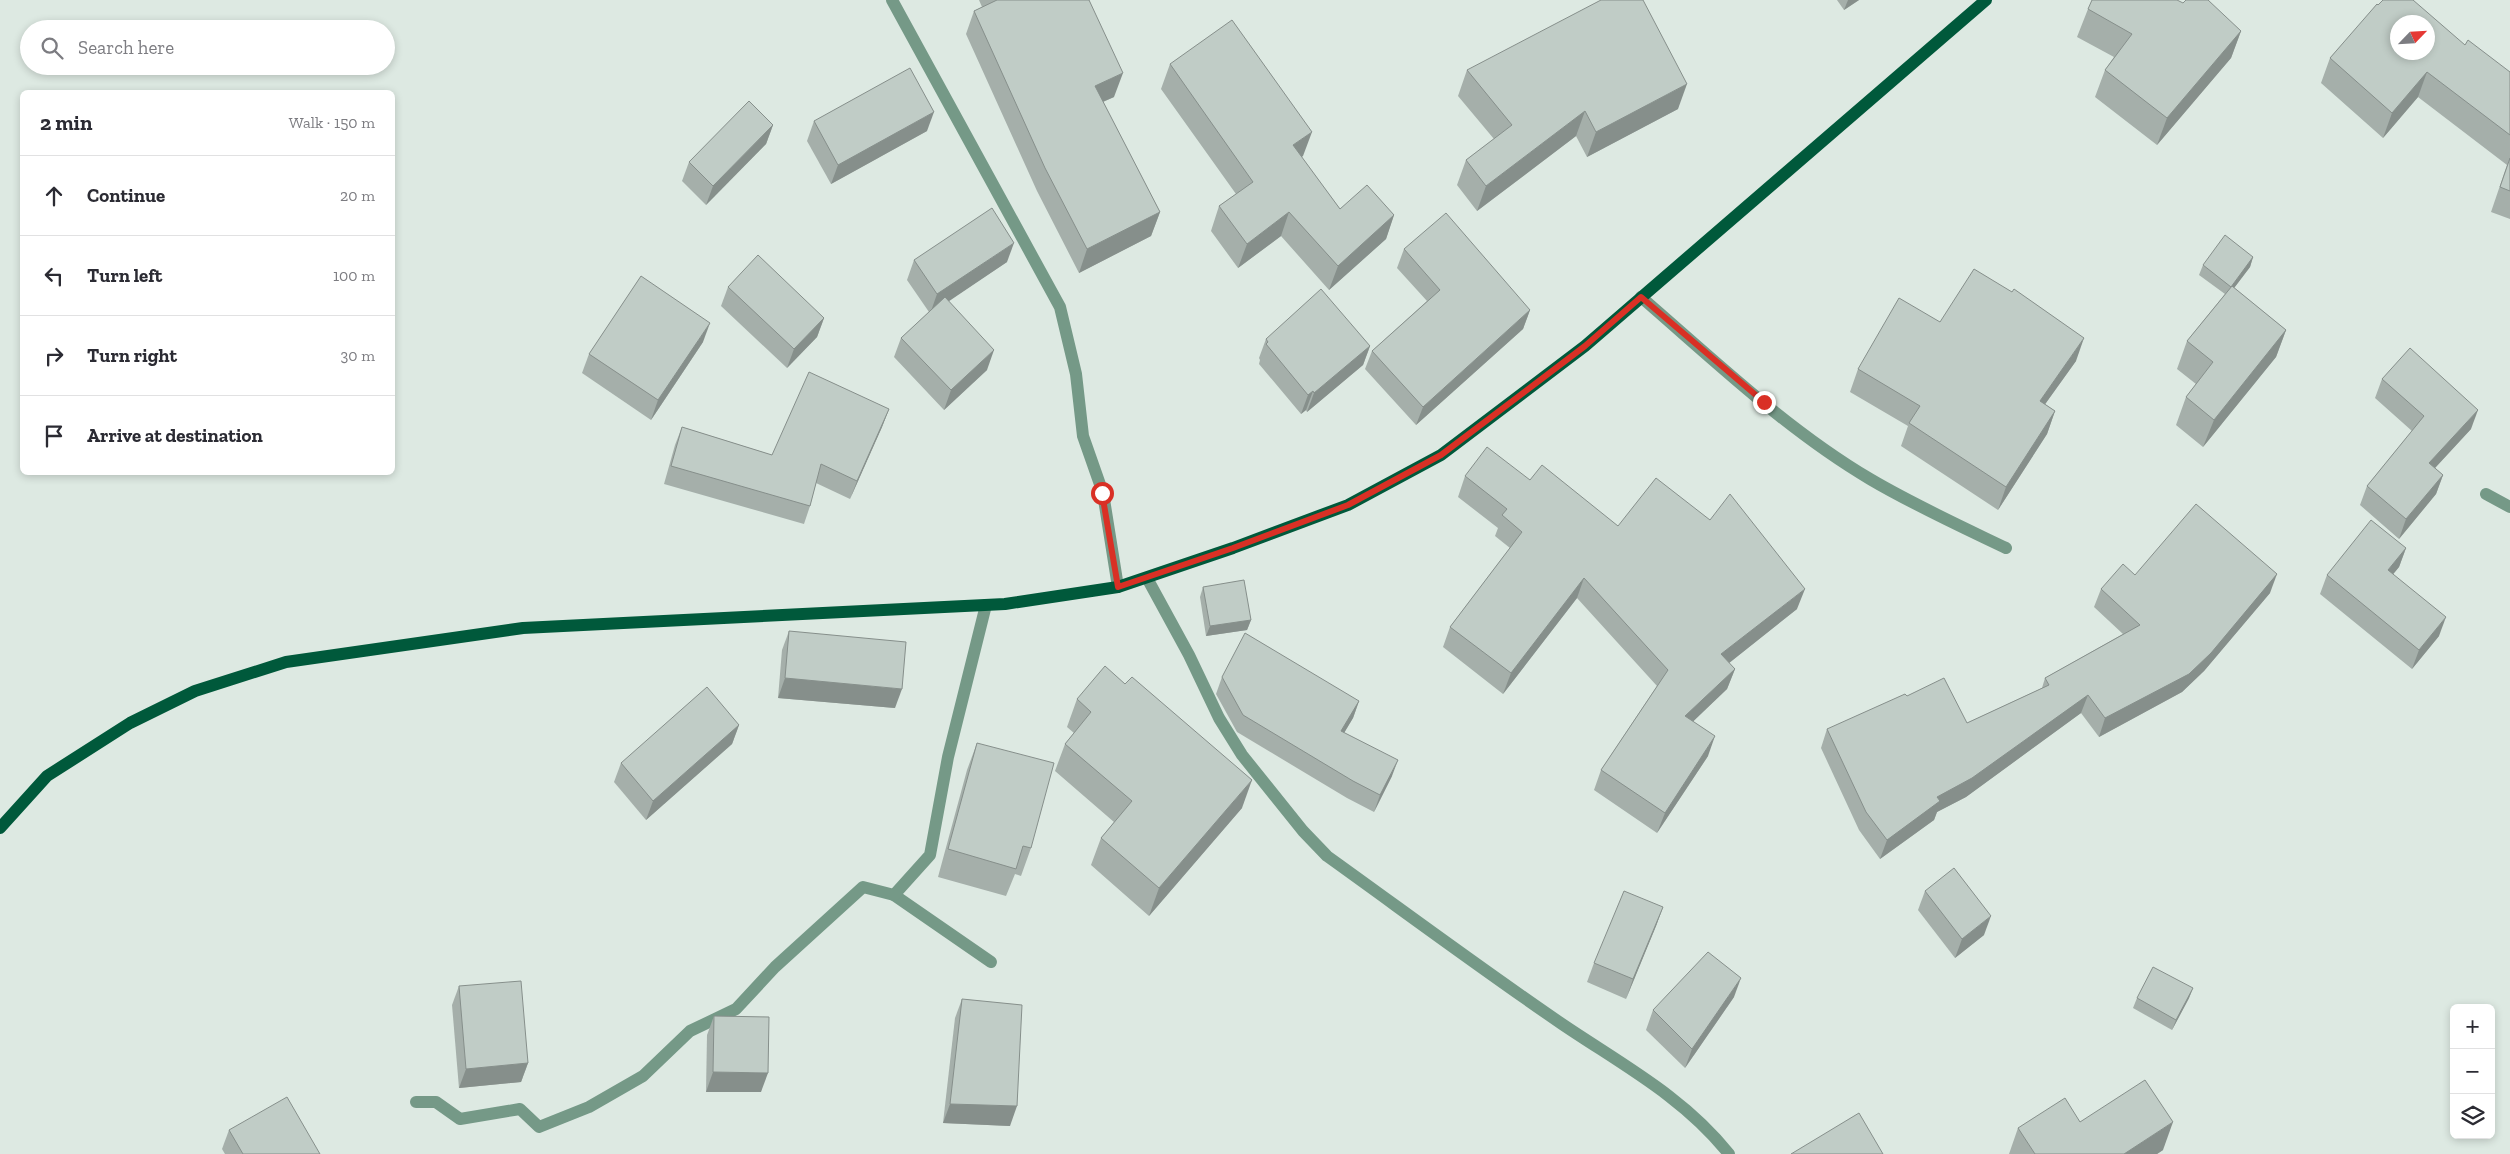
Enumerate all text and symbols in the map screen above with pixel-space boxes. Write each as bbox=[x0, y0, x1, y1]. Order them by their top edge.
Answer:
north arrow bbox=[2390, 15, 2435, 60]
search box bbox=[20, 20, 395, 75]
icon: search bbox=[38, 34, 66, 62]
text: Search here bbox=[78, 36, 174, 59]
text: 2 min bbox=[40, 110, 92, 135]
text: Walk · 150 m bbox=[289, 113, 375, 132]
icon: ahead bbox=[40, 182, 68, 210]
text: Continue bbox=[87, 184, 165, 207]
text: 20 m bbox=[340, 186, 375, 205]
icon: left bbox=[40, 262, 68, 290]
text: Turn left bbox=[87, 264, 162, 287]
text: 100 m bbox=[333, 266, 375, 285]
icon: right bbox=[40, 342, 68, 370]
text: Turn right bbox=[87, 344, 177, 367]
text: 30 m bbox=[341, 346, 375, 365]
route end bbox=[1753, 391, 1776, 414]
icon: arrive bbox=[40, 422, 68, 450]
text: Arrive at destination bbox=[87, 424, 263, 447]
route start bbox=[1091, 482, 1114, 505]
map controls bbox=[2450, 1004, 2495, 1139]
button: + bbox=[2450, 1004, 2495, 1049]
button: − bbox=[2450, 1049, 2495, 1094]
button: layers bbox=[2450, 1094, 2495, 1139]

